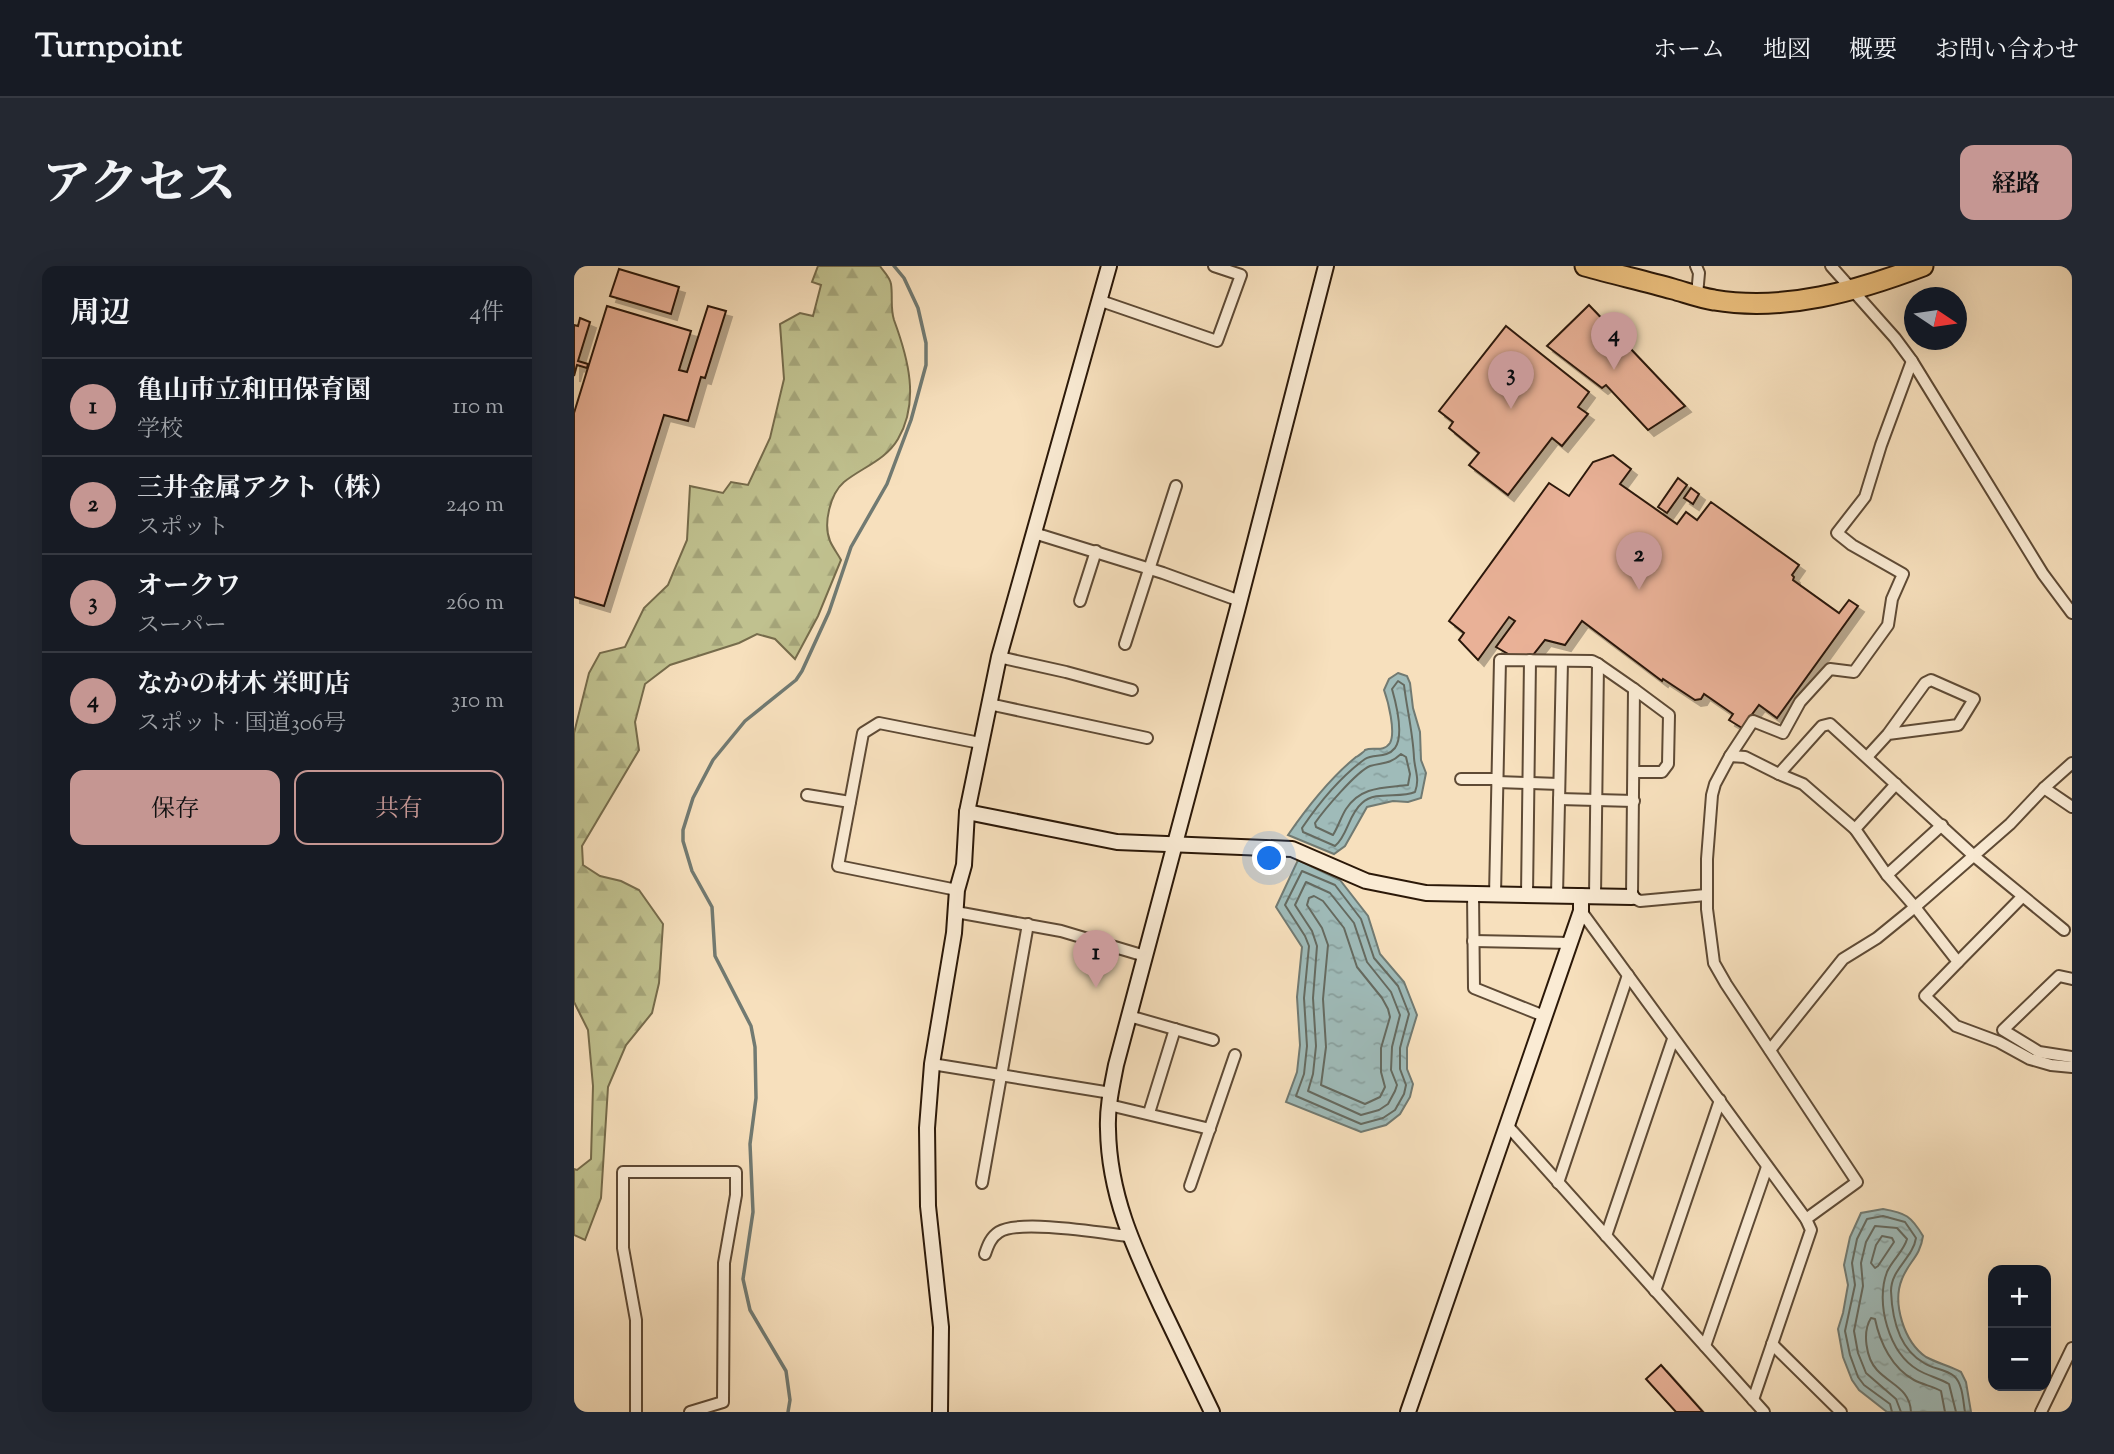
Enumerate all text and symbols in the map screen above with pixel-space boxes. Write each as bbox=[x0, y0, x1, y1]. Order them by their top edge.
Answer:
text: Turnpoint bbox=[35, 24, 182, 72]
text: ホーム bbox=[1653, 34, 1725, 68]
text: 地図 bbox=[1763, 34, 1811, 68]
text: 概要 bbox=[1849, 34, 1897, 68]
text: お問い合わせ bbox=[1935, 34, 2079, 68]
button: 経路 bbox=[1960, 145, 2072, 220]
text: アクセス bbox=[42, 152, 237, 222]
north arrow bbox=[1904, 287, 1967, 350]
text: 周辺 bbox=[70, 293, 130, 336]
text: 4件 bbox=[469, 297, 504, 330]
pin: 4 bbox=[1591, 312, 1637, 370]
pin: 3 bbox=[1488, 351, 1534, 409]
text: 亀山市立和田保育園 bbox=[137, 373, 371, 410]
text: 1 bbox=[89, 391, 97, 424]
text: 110 m bbox=[453, 391, 504, 424]
text: 学校 bbox=[137, 414, 183, 447]
text: 三井金属アクト（株） bbox=[137, 471, 396, 508]
text: 2 bbox=[88, 489, 98, 522]
text: 240 m bbox=[446, 489, 504, 522]
text: スポット bbox=[137, 512, 229, 545]
pin: 2 bbox=[1616, 532, 1662, 590]
text: オークワ bbox=[137, 569, 241, 606]
text: 3 bbox=[88, 587, 98, 620]
text: 260 m bbox=[446, 587, 504, 620]
text: スーパー bbox=[137, 610, 227, 643]
text: なかの材木 栄町店 bbox=[137, 667, 351, 704]
text: 4 bbox=[87, 685, 99, 718]
text: 310 m bbox=[451, 685, 504, 718]
text: スポット · 国道306号 bbox=[137, 708, 346, 741]
button: 保存 bbox=[70, 770, 280, 845]
button: 共有 bbox=[294, 770, 504, 845]
your location bbox=[1252, 841, 1286, 875]
pin: 1 bbox=[1073, 930, 1119, 988]
map controls bbox=[1988, 1265, 2051, 1391]
button: + bbox=[1988, 1265, 2051, 1328]
button: − bbox=[1988, 1328, 2051, 1391]

